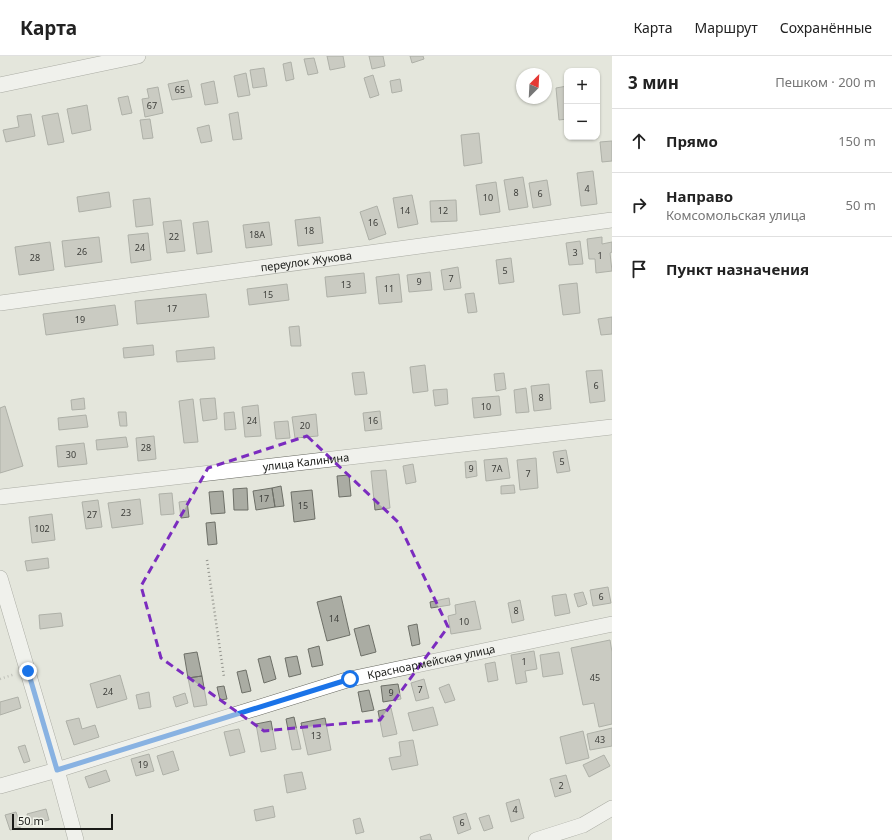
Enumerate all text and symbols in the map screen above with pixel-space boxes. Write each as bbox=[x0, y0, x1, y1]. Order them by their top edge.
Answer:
text: Карта bbox=[20, 15, 77, 41]
text: Карта bbox=[633, 18, 672, 37]
text: Маршрут bbox=[694, 18, 758, 37]
text: Сохранённые bbox=[780, 18, 872, 37]
north arrow bbox=[516, 68, 552, 104]
map controls bbox=[564, 68, 600, 140]
button: + bbox=[564, 68, 600, 104]
text: 3 мин bbox=[628, 71, 679, 94]
text: Пешком · 200 m bbox=[775, 73, 876, 91]
house number: 65 bbox=[175, 83, 185, 96]
house number: 67 bbox=[147, 99, 157, 112]
button: − bbox=[564, 104, 600, 140]
icon: ahead bbox=[628, 130, 650, 152]
text: Прямо bbox=[666, 131, 718, 151]
text: 150 m bbox=[838, 132, 876, 150]
house number: 4 bbox=[584, 182, 590, 195]
house number: 8 bbox=[513, 186, 519, 199]
text: Направо bbox=[666, 186, 733, 206]
house number: 6 bbox=[537, 187, 543, 200]
house number: 10 bbox=[483, 191, 493, 204]
icon: right bbox=[628, 194, 650, 216]
text: 50 m bbox=[846, 196, 876, 214]
house number: 14 bbox=[400, 204, 410, 217]
house number: 12 bbox=[438, 204, 448, 217]
text: Комсомольская улица bbox=[666, 206, 806, 224]
house number: 16 bbox=[368, 216, 378, 229]
house number: 18 bbox=[304, 224, 314, 237]
house number: 18А bbox=[249, 228, 265, 241]
house number: 22 bbox=[169, 230, 179, 243]
house number: 24 bbox=[135, 241, 145, 254]
house number: 26 bbox=[77, 245, 87, 258]
house number: 3 bbox=[572, 246, 578, 259]
street label: переулок Жукова bbox=[260, 247, 353, 275]
house number: 1 bbox=[597, 249, 603, 262]
house number: 28 bbox=[30, 251, 40, 264]
icon: arrive bbox=[628, 258, 650, 280]
text: Пункт назначения bbox=[666, 259, 809, 279]
house number: 5 bbox=[502, 264, 508, 277]
house number: 7 bbox=[448, 272, 454, 285]
house number: 9 bbox=[416, 275, 422, 288]
house number: 13 bbox=[341, 278, 351, 291]
house number: 11 bbox=[384, 282, 394, 295]
house number: 15 bbox=[263, 288, 273, 301]
house number: 17 bbox=[167, 302, 177, 315]
house number: 19 bbox=[75, 313, 85, 326]
house number: 6 bbox=[593, 379, 599, 392]
house number: 8 bbox=[538, 391, 544, 404]
house number: 10 bbox=[481, 400, 491, 413]
house number: 24 bbox=[247, 414, 257, 427]
house number: 16 bbox=[368, 414, 378, 427]
house number: 20 bbox=[300, 419, 310, 432]
house number: 28 bbox=[141, 441, 151, 454]
house number: 30 bbox=[66, 448, 76, 461]
street label: улица Калинина bbox=[262, 449, 350, 474]
house number: 5 bbox=[559, 455, 565, 468]
house number: 9 bbox=[468, 462, 474, 475]
house number: 7А bbox=[492, 462, 503, 475]
house number: 7 bbox=[525, 467, 531, 480]
house number: 17 bbox=[259, 492, 269, 505]
house number: 15 bbox=[298, 499, 308, 512]
house number: 23 bbox=[121, 506, 131, 519]
house number: 27 bbox=[87, 508, 97, 521]
house number: 102 bbox=[34, 522, 50, 535]
house number: 6 bbox=[598, 590, 604, 603]
house number: 8 bbox=[513, 604, 519, 617]
house number: 14 bbox=[329, 612, 339, 625]
house number: 10 bbox=[459, 615, 469, 628]
street label: Красноармейская улица bbox=[366, 641, 496, 682]
house number: 1 bbox=[521, 655, 527, 668]
route end bbox=[19, 662, 37, 680]
route start bbox=[341, 670, 359, 688]
house number: 45 bbox=[590, 671, 600, 684]
house number: 7 bbox=[417, 683, 423, 696]
house number: 24 bbox=[103, 685, 113, 698]
house number: 9 bbox=[388, 686, 394, 699]
house number: 13 bbox=[311, 729, 321, 742]
house number: 43 bbox=[595, 733, 605, 746]
house number: 19 bbox=[138, 758, 148, 771]
house number: 2 bbox=[558, 779, 564, 792]
house number: 4 bbox=[512, 803, 518, 816]
scale bar bbox=[12, 812, 113, 831]
text: 50 m bbox=[18, 813, 44, 828]
house number: 6 bbox=[459, 816, 465, 829]

